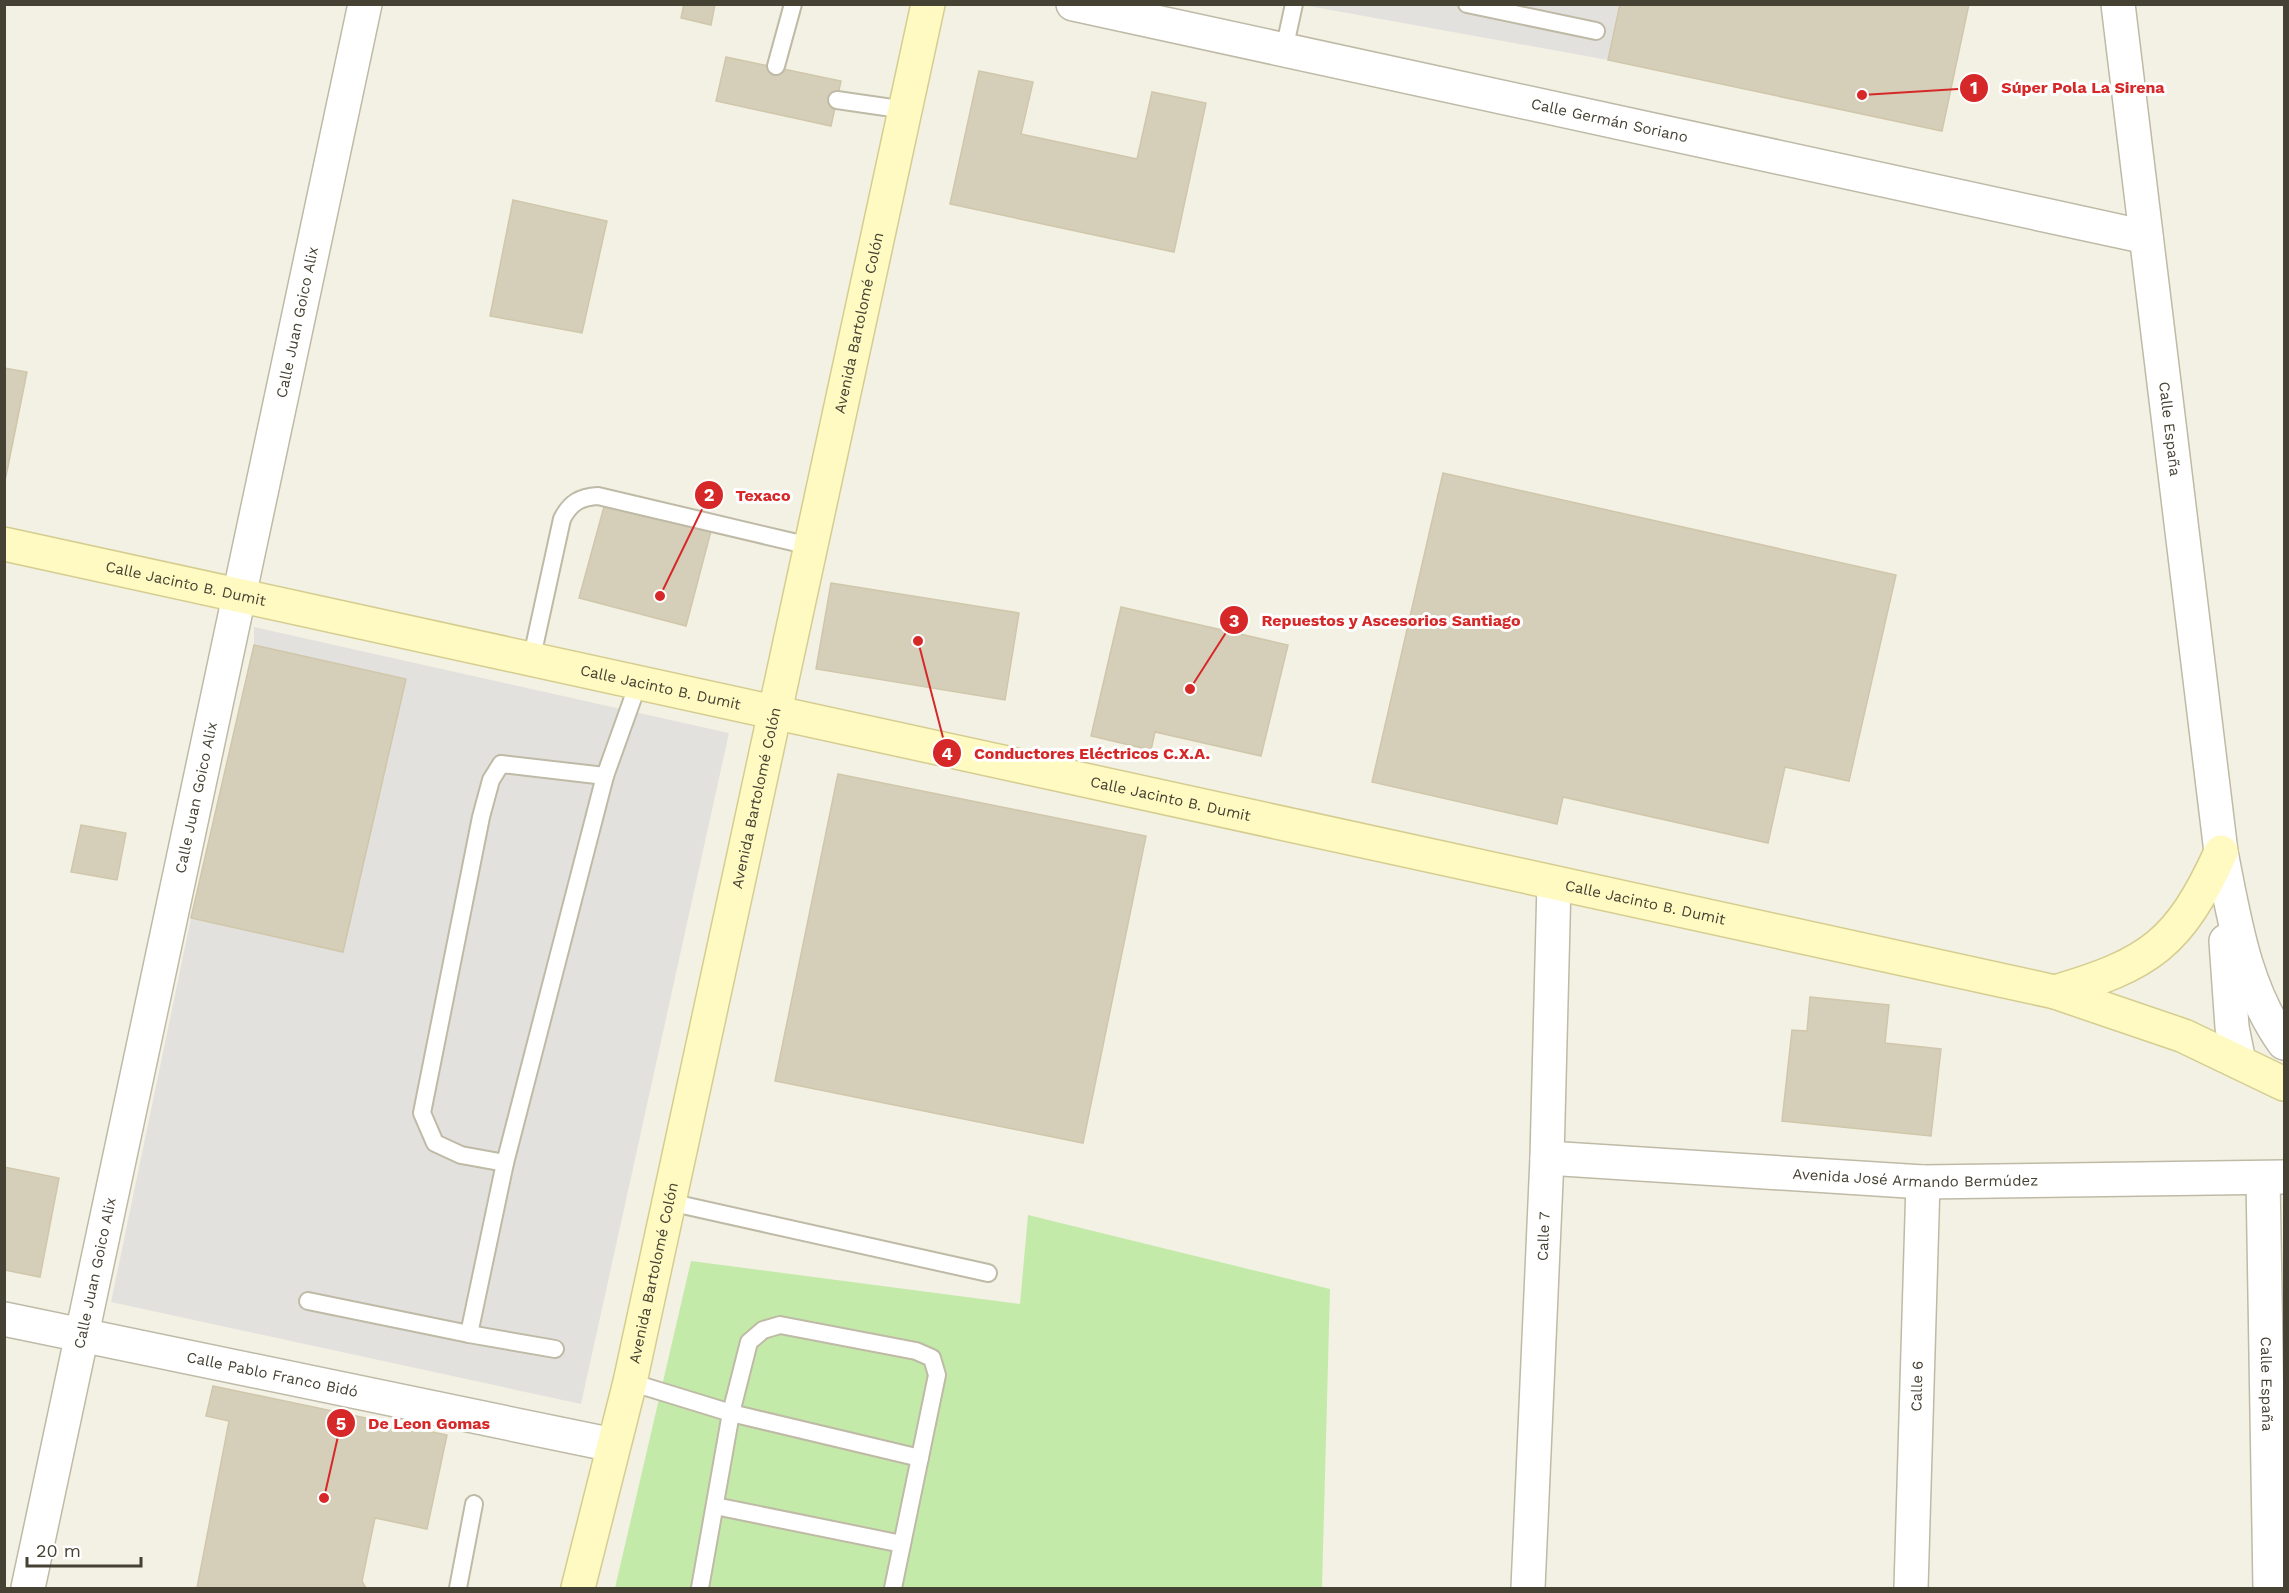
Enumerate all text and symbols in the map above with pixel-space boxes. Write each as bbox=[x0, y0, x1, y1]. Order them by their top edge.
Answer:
callout: Súper Pola La Sirena bbox=[1959, 71, 2177, 105]
text: 1 bbox=[1970, 77, 1978, 98]
text: Súper Pola La Sirena bbox=[2001, 78, 2165, 97]
street label: Calle Germán Soriano bbox=[1529, 95, 1690, 146]
street label: Avenida Bartolomé Colón bbox=[831, 231, 887, 415]
street label: Calle Juan Goico Alix bbox=[272, 245, 322, 400]
street label: Calle España bbox=[2155, 381, 2184, 478]
callout: Texaco bbox=[694, 478, 803, 512]
text: 2 bbox=[704, 484, 714, 505]
text: Texaco bbox=[735, 486, 791, 505]
street label: Calle Jacinto B. Dumit bbox=[104, 557, 268, 610]
callout: Repuestos y Ascesorios Santiago bbox=[1219, 603, 1533, 637]
text: 3 bbox=[1229, 610, 1239, 631]
text: Repuestos y Ascesorios Santiago bbox=[1261, 611, 1521, 630]
street label: Calle Jacinto B. Dumit bbox=[579, 661, 743, 714]
street label: Avenida Bartolomé Colón bbox=[728, 706, 785, 890]
street label: Calle Juan Goico Alix bbox=[171, 720, 221, 875]
callout: Conductores Eléctricos C.X.A. bbox=[932, 736, 1223, 770]
text: 4 bbox=[941, 743, 953, 764]
text: Conductores Eléctricos C.X.A. bbox=[974, 744, 1210, 763]
street label: Calle Jacinto B. Dumit bbox=[1089, 773, 1253, 825]
street label: Calle Jacinto B. Dumit bbox=[1563, 876, 1728, 929]
street label: Avenida José Armando Bermúdez bbox=[1792, 1165, 2038, 1191]
street label: Avenida Bartolomé Colón bbox=[625, 1181, 682, 1365]
street label: Calle Juan Goico Alix bbox=[70, 1196, 120, 1350]
street label: Calle 7 bbox=[1533, 1211, 1554, 1262]
street label: Calle España bbox=[2257, 1336, 2276, 1432]
street label: Calle Pablo Franco Bidó bbox=[185, 1348, 360, 1401]
street label: Calle 6 bbox=[1907, 1360, 1927, 1412]
callout: De Leon Gomas bbox=[326, 1406, 502, 1440]
text: 5 bbox=[336, 1413, 346, 1434]
text: De Leon Gomas bbox=[368, 1414, 491, 1433]
scale bar bbox=[27, 1530, 141, 1568]
text: 20 m bbox=[36, 1540, 81, 1561]

